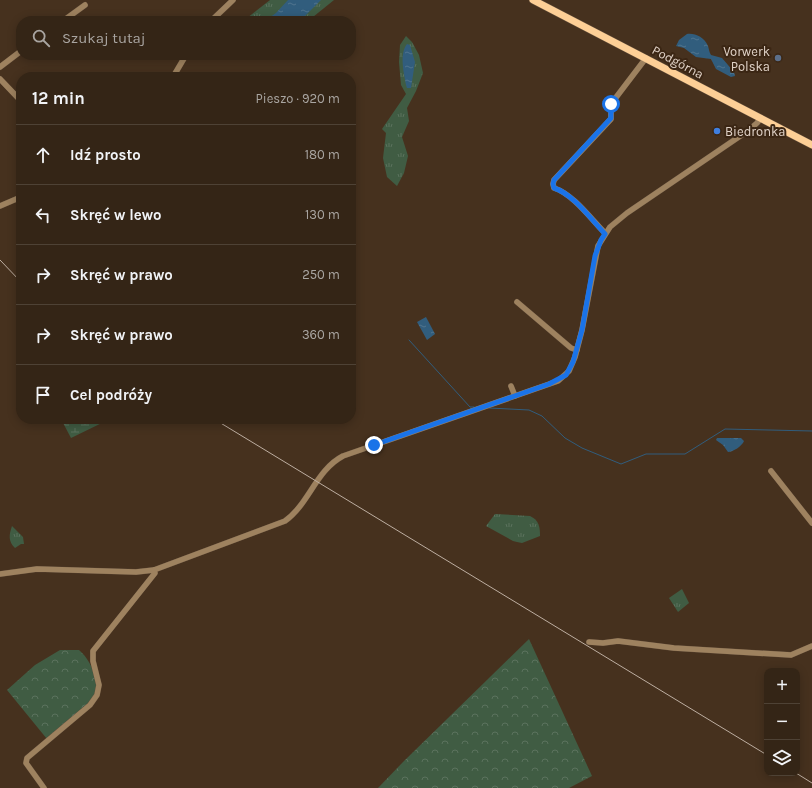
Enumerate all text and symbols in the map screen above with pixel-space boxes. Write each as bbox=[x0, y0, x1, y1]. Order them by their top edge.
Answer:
search box bbox=[16, 16, 356, 60]
icon: search bbox=[30, 27, 52, 49]
text: Szukaj tutaj bbox=[62, 29, 146, 47]
street label: Podgórna bbox=[650, 42, 706, 82]
place label: Vorwerk Polska bbox=[723, 44, 770, 74]
marker: Vorwerk Polska bbox=[773, 53, 783, 63]
text: 12 min bbox=[32, 88, 85, 108]
text: Pieszo · 920 m bbox=[256, 91, 340, 106]
route start bbox=[602, 95, 620, 113]
place label: Biedronka bbox=[725, 124, 785, 139]
marker: Biedronka bbox=[712, 126, 722, 136]
icon: ahead bbox=[32, 144, 54, 166]
text: Idź prosto bbox=[70, 146, 141, 164]
text: 180 m bbox=[305, 147, 340, 162]
icon: left bbox=[32, 204, 54, 226]
text: Skręć w lewo bbox=[70, 206, 162, 224]
text: 130 m bbox=[305, 207, 340, 222]
icon: right bbox=[32, 264, 54, 286]
text: Skręć w prawo bbox=[70, 266, 173, 284]
text: 250 m bbox=[302, 267, 340, 282]
icon: right bbox=[32, 324, 54, 346]
text: Skręć w prawo bbox=[70, 326, 173, 344]
text: 360 m bbox=[302, 327, 340, 342]
icon: arrive bbox=[32, 384, 54, 406]
text: Cel podróży bbox=[70, 386, 152, 404]
route end bbox=[365, 436, 383, 454]
map controls bbox=[764, 668, 800, 776]
button: + bbox=[764, 668, 800, 704]
button: − bbox=[764, 704, 800, 740]
button: layers bbox=[764, 740, 800, 776]

